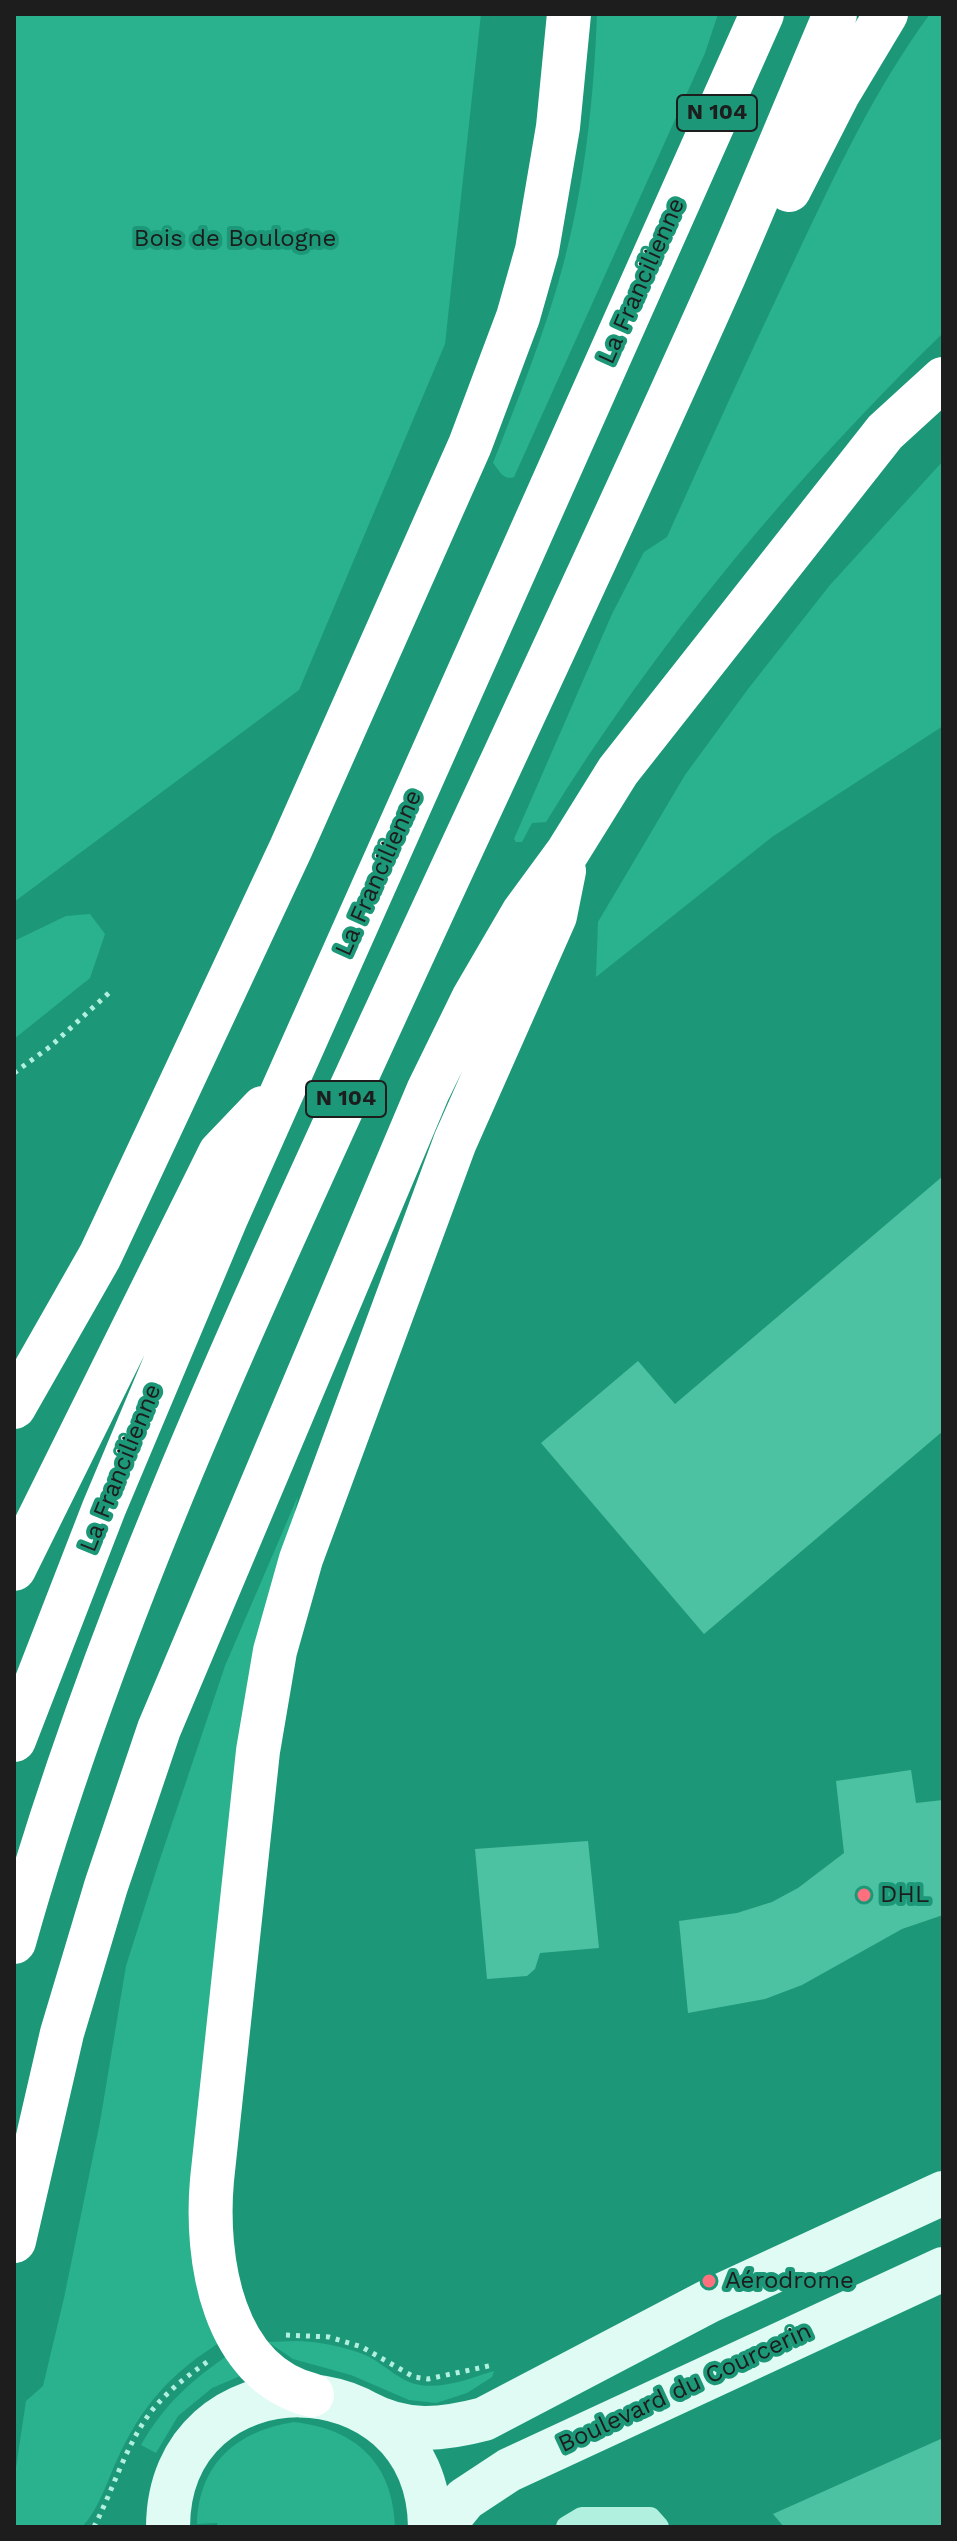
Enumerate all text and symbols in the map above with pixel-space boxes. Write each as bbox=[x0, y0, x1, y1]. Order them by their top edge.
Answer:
road number: N 104 bbox=[677, 95, 757, 131]
street label: La Francilienne bbox=[593, 194, 691, 368]
park label: Bois de Boulogne bbox=[134, 225, 336, 253]
street label: La Francilienne bbox=[330, 786, 428, 960]
road number: N 104 bbox=[306, 1081, 386, 1117]
street label: La Francilienne bbox=[74, 1380, 168, 1556]
place label: DHL bbox=[880, 1881, 929, 1909]
marker: DHL bbox=[855, 1886, 873, 1904]
place label: Aérodrome bbox=[725, 2267, 854, 2295]
marker: Aérodrome bbox=[700, 2272, 718, 2290]
street label: Boulevard du Courcerin bbox=[554, 2317, 816, 2459]

